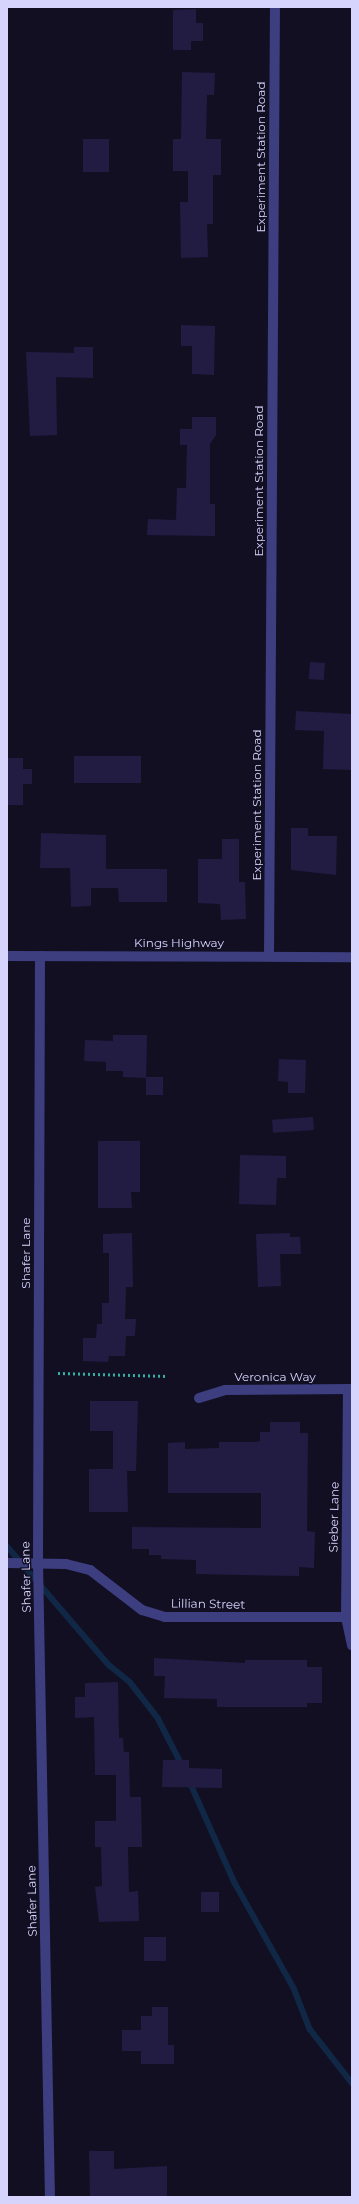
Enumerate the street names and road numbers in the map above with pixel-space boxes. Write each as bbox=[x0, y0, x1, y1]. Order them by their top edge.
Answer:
street label: Experiment Station Road bbox=[254, 81, 268, 233]
street label: Experiment Station Road bbox=[252, 405, 266, 557]
street label: Experiment Station Road bbox=[250, 729, 264, 881]
street label: Kings Highway bbox=[134, 936, 224, 950]
street label: Shafer Lane bbox=[19, 1217, 33, 1289]
street label: Veronica Way bbox=[234, 1370, 316, 1384]
street label: Sieber Lane bbox=[326, 1482, 342, 1552]
street label: Shafer Lane bbox=[18, 1541, 34, 1613]
street label: Lillian Street bbox=[171, 1596, 245, 1612]
street label: Shafer Lane bbox=[24, 1865, 40, 1937]

